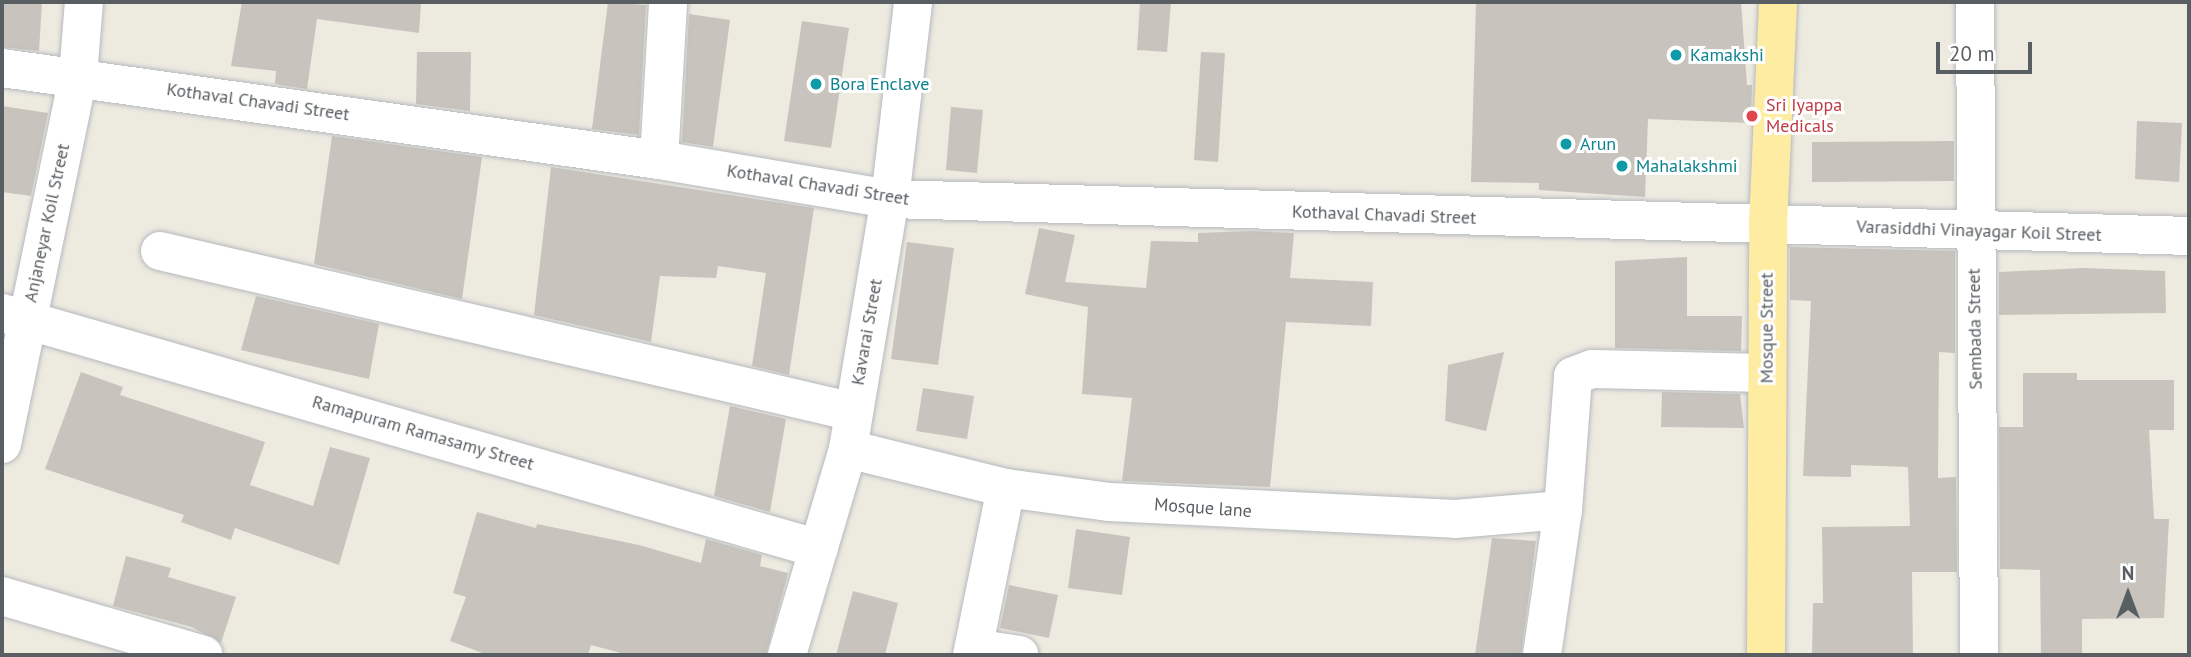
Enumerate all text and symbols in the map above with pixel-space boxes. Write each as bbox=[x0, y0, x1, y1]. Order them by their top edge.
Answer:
scale bar bbox=[1939, 28, 2035, 72]
text: 20 m bbox=[1949, 40, 1995, 67]
place label: Kamakshi bbox=[1690, 44, 1764, 66]
marker: Kamakshi bbox=[1668, 47, 1684, 63]
place label: Bora Enclave bbox=[830, 73, 929, 95]
marker: Bora Enclave bbox=[808, 76, 824, 92]
street label: Kothaval Chavadi Street bbox=[165, 78, 351, 126]
place label: Sri Iyappa Medicals bbox=[1766, 95, 1842, 138]
marker: Sri Iyappa Medicals bbox=[1744, 108, 1760, 124]
place label: Arun bbox=[1580, 133, 1616, 155]
marker: Arun bbox=[1558, 136, 1574, 152]
street label: Anjaneyar Koil Street bbox=[20, 142, 74, 304]
place label: Mahalakshmi bbox=[1636, 155, 1738, 177]
marker: Mahalakshmi bbox=[1614, 158, 1630, 174]
street label: Kothaval Chavadi Street bbox=[725, 160, 911, 210]
street label: Kothaval Chavadi Street bbox=[1292, 201, 1476, 229]
street label: Varasiddhi Vinayagar Koil Street bbox=[1856, 216, 2102, 246]
street label: Sembada Street bbox=[1963, 268, 1987, 390]
street label: Mosque Street bbox=[1756, 273, 1778, 383]
street label: Kavarai Street bbox=[847, 277, 887, 387]
street label: Ramapuram Ramasamy Street bbox=[309, 391, 537, 475]
street label: Mosque lane bbox=[1153, 494, 1253, 522]
north arrow bbox=[2093, 559, 2163, 629]
text: N bbox=[2122, 561, 2134, 585]

